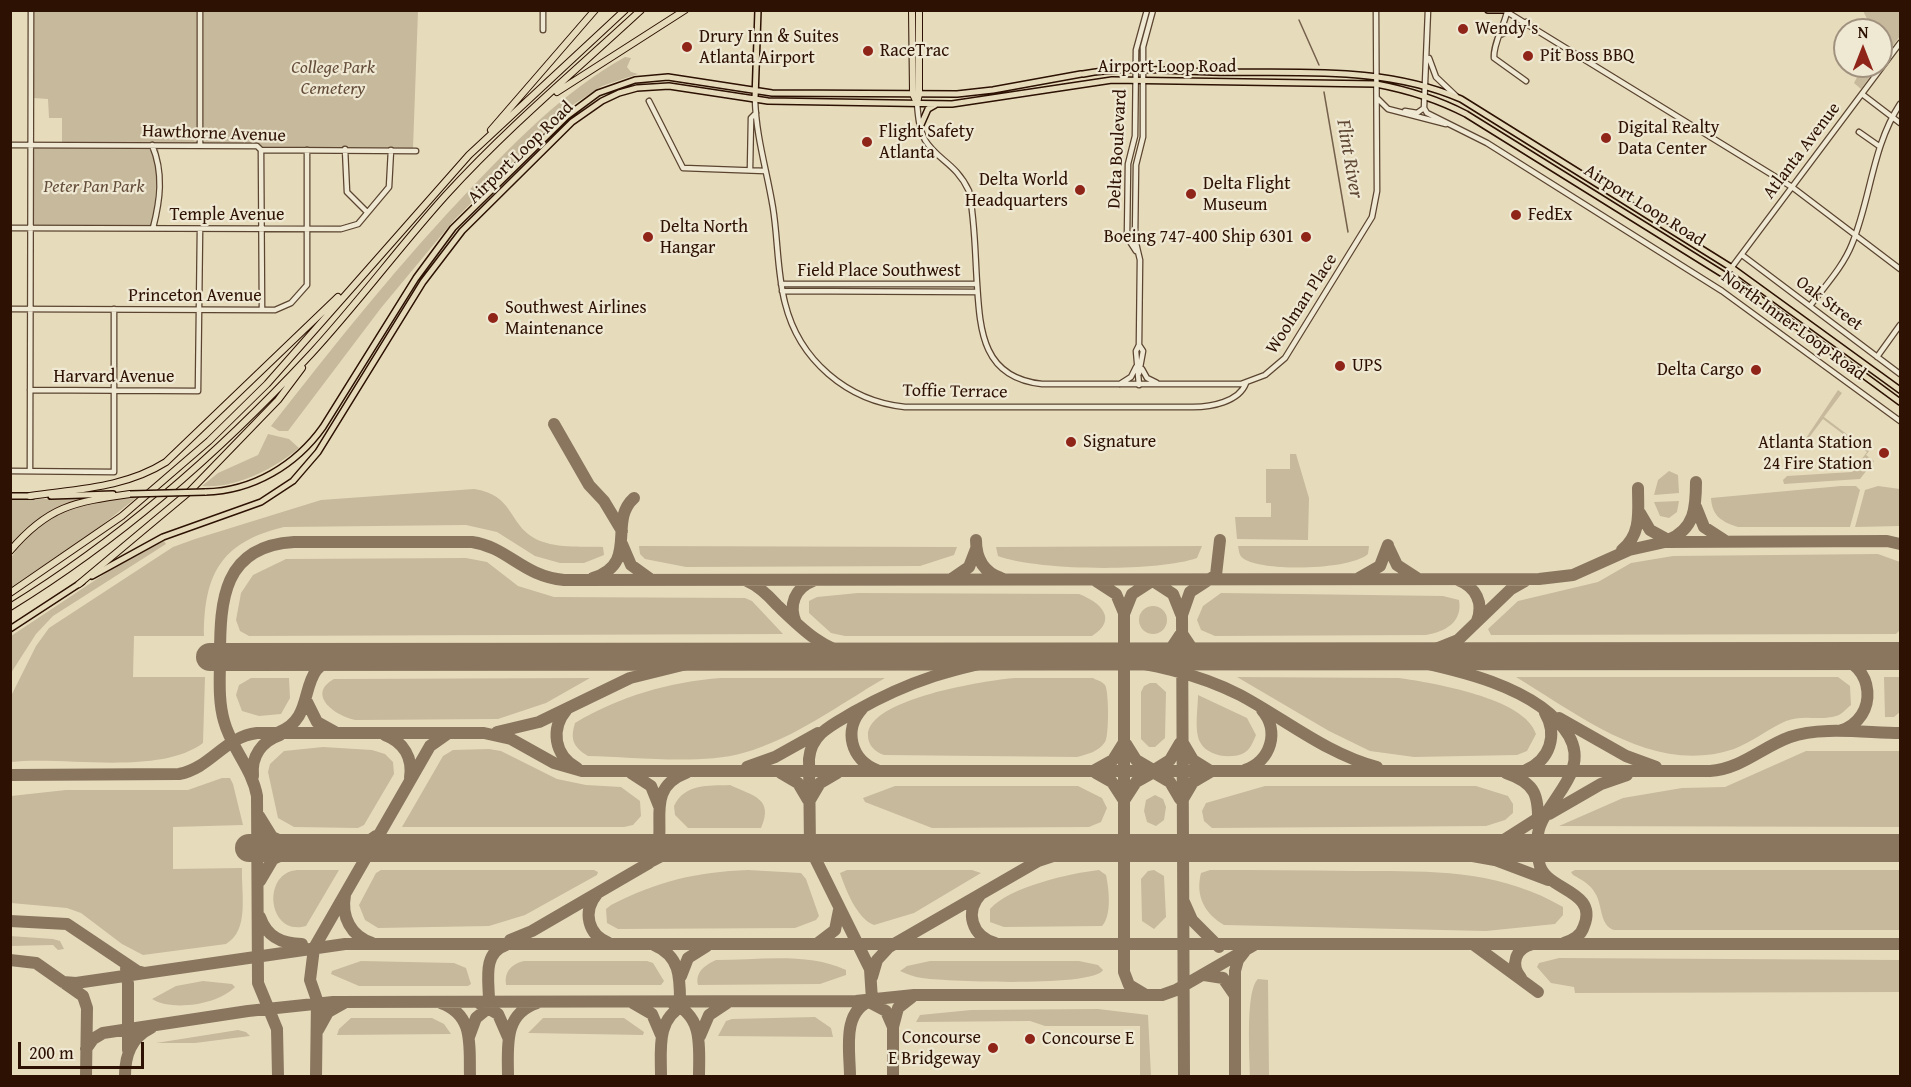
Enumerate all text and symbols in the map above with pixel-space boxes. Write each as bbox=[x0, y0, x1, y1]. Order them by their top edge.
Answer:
place label: Wendy's bbox=[1475, 18, 1539, 40]
north arrow bbox=[1833, 18, 1893, 78]
text: N bbox=[1858, 20, 1868, 44]
marker: Wendy's bbox=[1456, 22, 1470, 36]
place label: Drury Inn & Suites Atlanta Airport bbox=[699, 26, 839, 68]
marker: Drury Inn & Suites Atlanta Airport bbox=[680, 40, 694, 54]
place label: RaceTrac bbox=[880, 40, 949, 62]
marker: RaceTrac bbox=[861, 44, 875, 58]
place label: Pit Boss BBQ bbox=[1540, 45, 1634, 67]
marker: Pit Boss BBQ bbox=[1521, 49, 1535, 63]
street label: Airport Loop Road bbox=[1098, 56, 1236, 78]
park label: College Park Cemetery bbox=[291, 57, 375, 100]
street label: Delta Boulevard bbox=[1104, 89, 1132, 209]
street label: Airport Loop Road bbox=[464, 97, 578, 209]
street label: Atlanta Avenue bbox=[1759, 99, 1845, 203]
place label: Digital Realty Data Center bbox=[1618, 117, 1720, 160]
water label: Flint River bbox=[1330, 118, 1368, 200]
street label: Hawthorne Avenue bbox=[142, 121, 286, 147]
place label: Flight Safety Atlanta bbox=[879, 121, 974, 164]
marker: Digital Realty Data Center bbox=[1599, 131, 1613, 145]
marker: Flight Safety Atlanta bbox=[860, 135, 874, 149]
street label: Airport Loop Road bbox=[1580, 160, 1708, 252]
place label: Delta World Headquarters bbox=[965, 169, 1068, 212]
place label: Delta Flight Museum bbox=[1203, 173, 1291, 216]
park label: Peter Pan Park bbox=[43, 176, 145, 198]
marker: Delta World Headquarters bbox=[1073, 183, 1087, 197]
marker: Delta Flight Museum bbox=[1184, 187, 1198, 201]
street label: Temple Avenue bbox=[169, 204, 285, 226]
place label: FedEx bbox=[1528, 204, 1572, 226]
marker: FedEx bbox=[1509, 208, 1523, 222]
place label: Delta North Hangar bbox=[660, 216, 748, 258]
place label: Boeing 747-400 Ship 6301 bbox=[1104, 226, 1294, 248]
marker: Delta North Hangar bbox=[641, 230, 655, 244]
marker: Boeing 747-400 Ship 6301 bbox=[1299, 230, 1313, 244]
street label: Woolman Place bbox=[1262, 250, 1342, 358]
street label: Field Place Southwest bbox=[797, 260, 961, 282]
street label: North Inner Loop Road bbox=[1717, 266, 1869, 386]
street label: Oak Street bbox=[1791, 272, 1867, 336]
street label: Princeton Avenue bbox=[128, 285, 262, 307]
place label: Southwest Airlines Maintenance bbox=[505, 297, 647, 340]
marker: Southwest Airlines Maintenance bbox=[486, 311, 500, 325]
place label: UPS bbox=[1352, 355, 1382, 377]
marker: UPS bbox=[1333, 359, 1347, 373]
place label: Delta Cargo bbox=[1657, 359, 1744, 381]
marker: Delta Cargo bbox=[1749, 363, 1763, 377]
street label: Harvard Avenue bbox=[53, 366, 175, 388]
street label: Toffie Terrace bbox=[902, 380, 1008, 404]
place label: Signature bbox=[1083, 431, 1156, 453]
place label: Atlanta Station 24 Fire Station bbox=[1758, 432, 1872, 474]
marker: Signature bbox=[1064, 435, 1078, 449]
marker: Atlanta Station 24 Fire Station bbox=[1877, 446, 1891, 460]
place label: Concourse E Bridgeway bbox=[888, 1027, 981, 1070]
place label: Concourse E bbox=[1042, 1028, 1134, 1050]
scale bar bbox=[21, 1030, 147, 1068]
marker: Concourse E bbox=[1023, 1032, 1037, 1046]
text: 200 m bbox=[29, 1039, 74, 1066]
marker: Concourse E Bridgeway bbox=[986, 1041, 1000, 1055]

